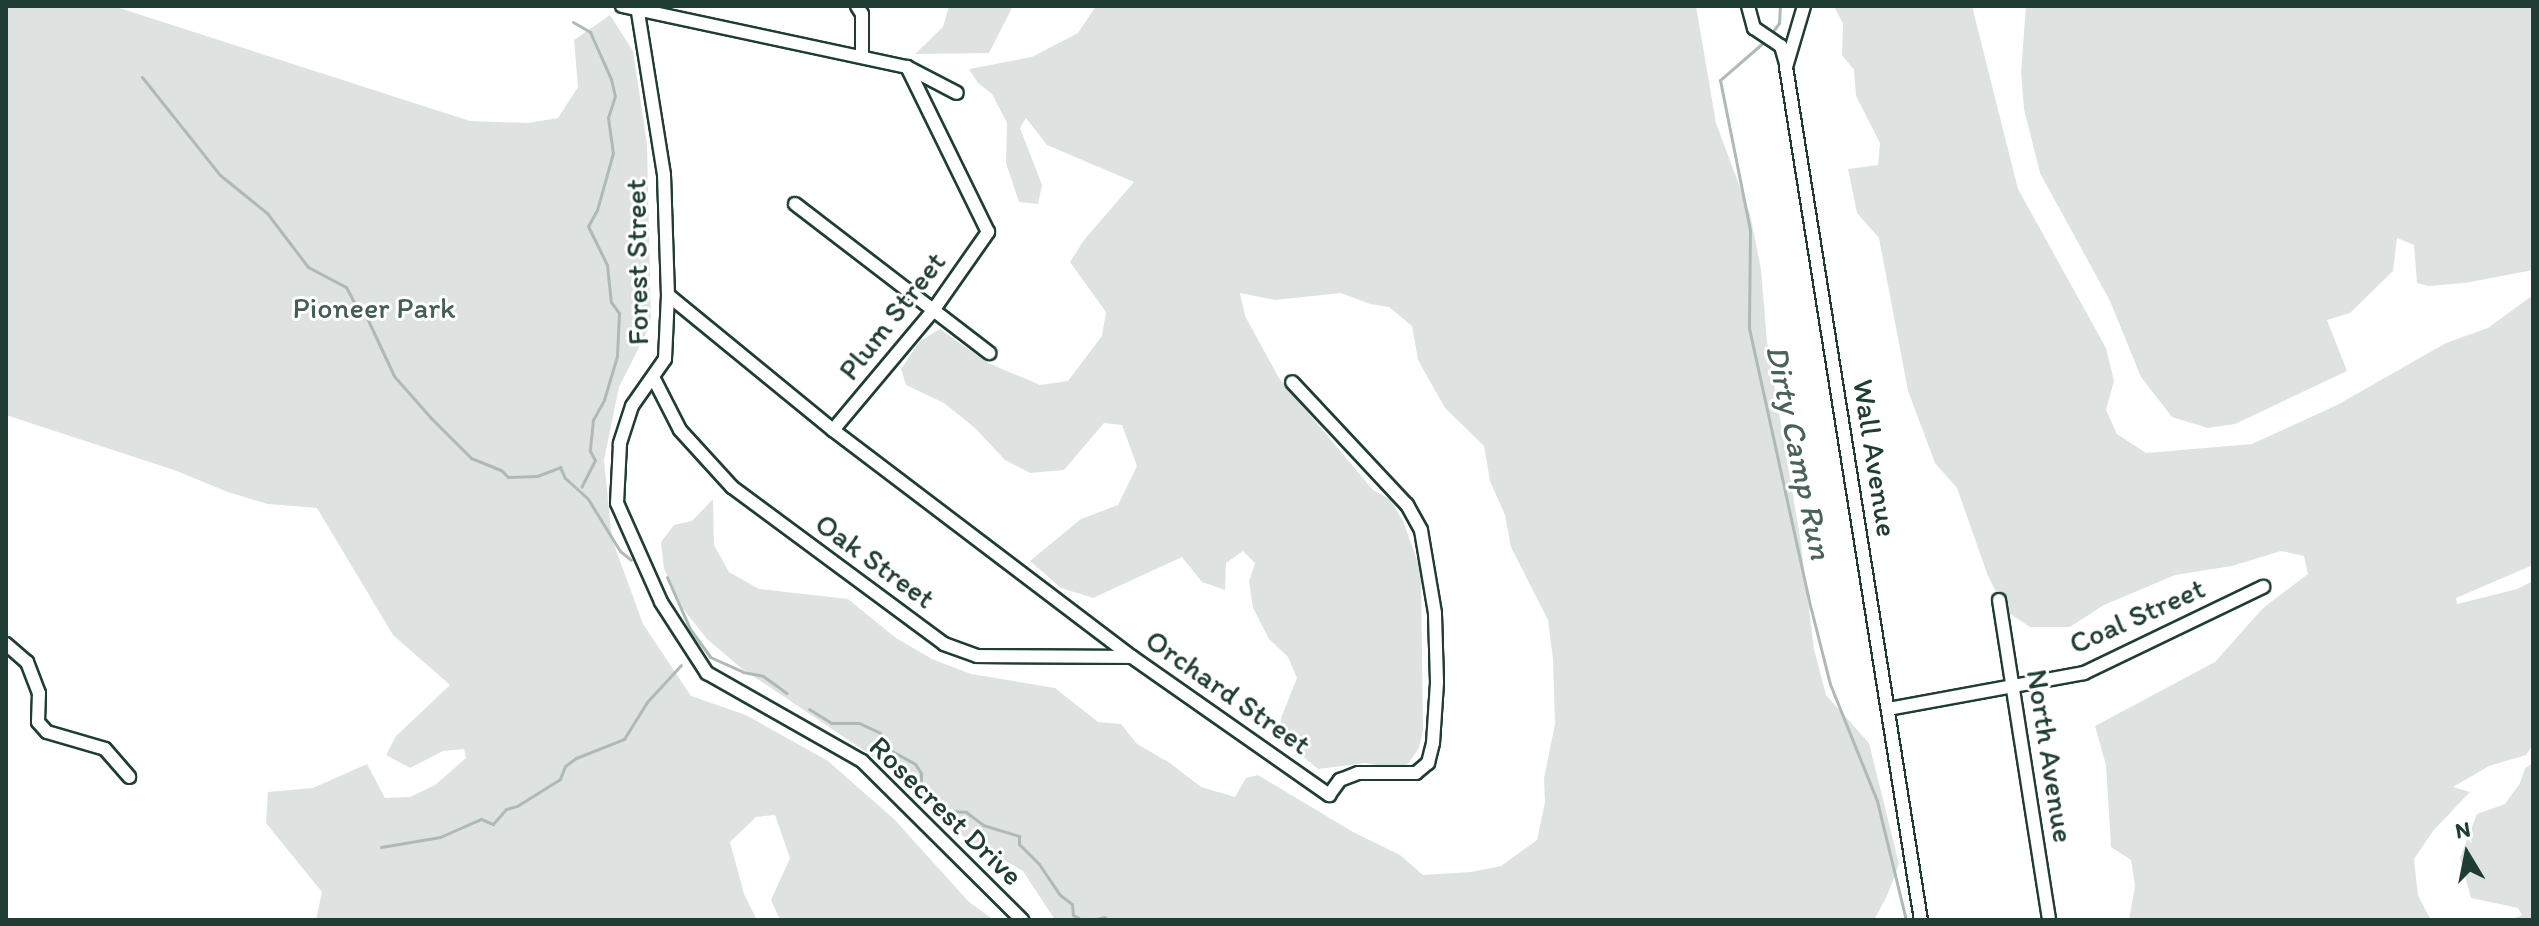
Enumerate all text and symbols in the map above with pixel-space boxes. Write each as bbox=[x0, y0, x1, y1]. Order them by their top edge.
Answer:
street label: Forest Street bbox=[618, 178, 656, 346]
street label: Plum Street bbox=[831, 245, 953, 387]
park label: Pioneer Park bbox=[293, 290, 455, 326]
water label: Dirty Camp Run bbox=[1757, 341, 1841, 563]
street label: Wall Avenue bbox=[1845, 377, 1905, 539]
street label: Oak Street bbox=[808, 506, 942, 616]
street label: Coal Street bbox=[2064, 570, 2210, 662]
street label: Orchard Street bbox=[1139, 622, 1317, 762]
street label: North Avenue bbox=[2019, 667, 2081, 845]
street label: Rosecrest Drive bbox=[862, 729, 1030, 893]
north arrow bbox=[2427, 814, 2507, 894]
text: N bbox=[2453, 815, 2472, 844]

